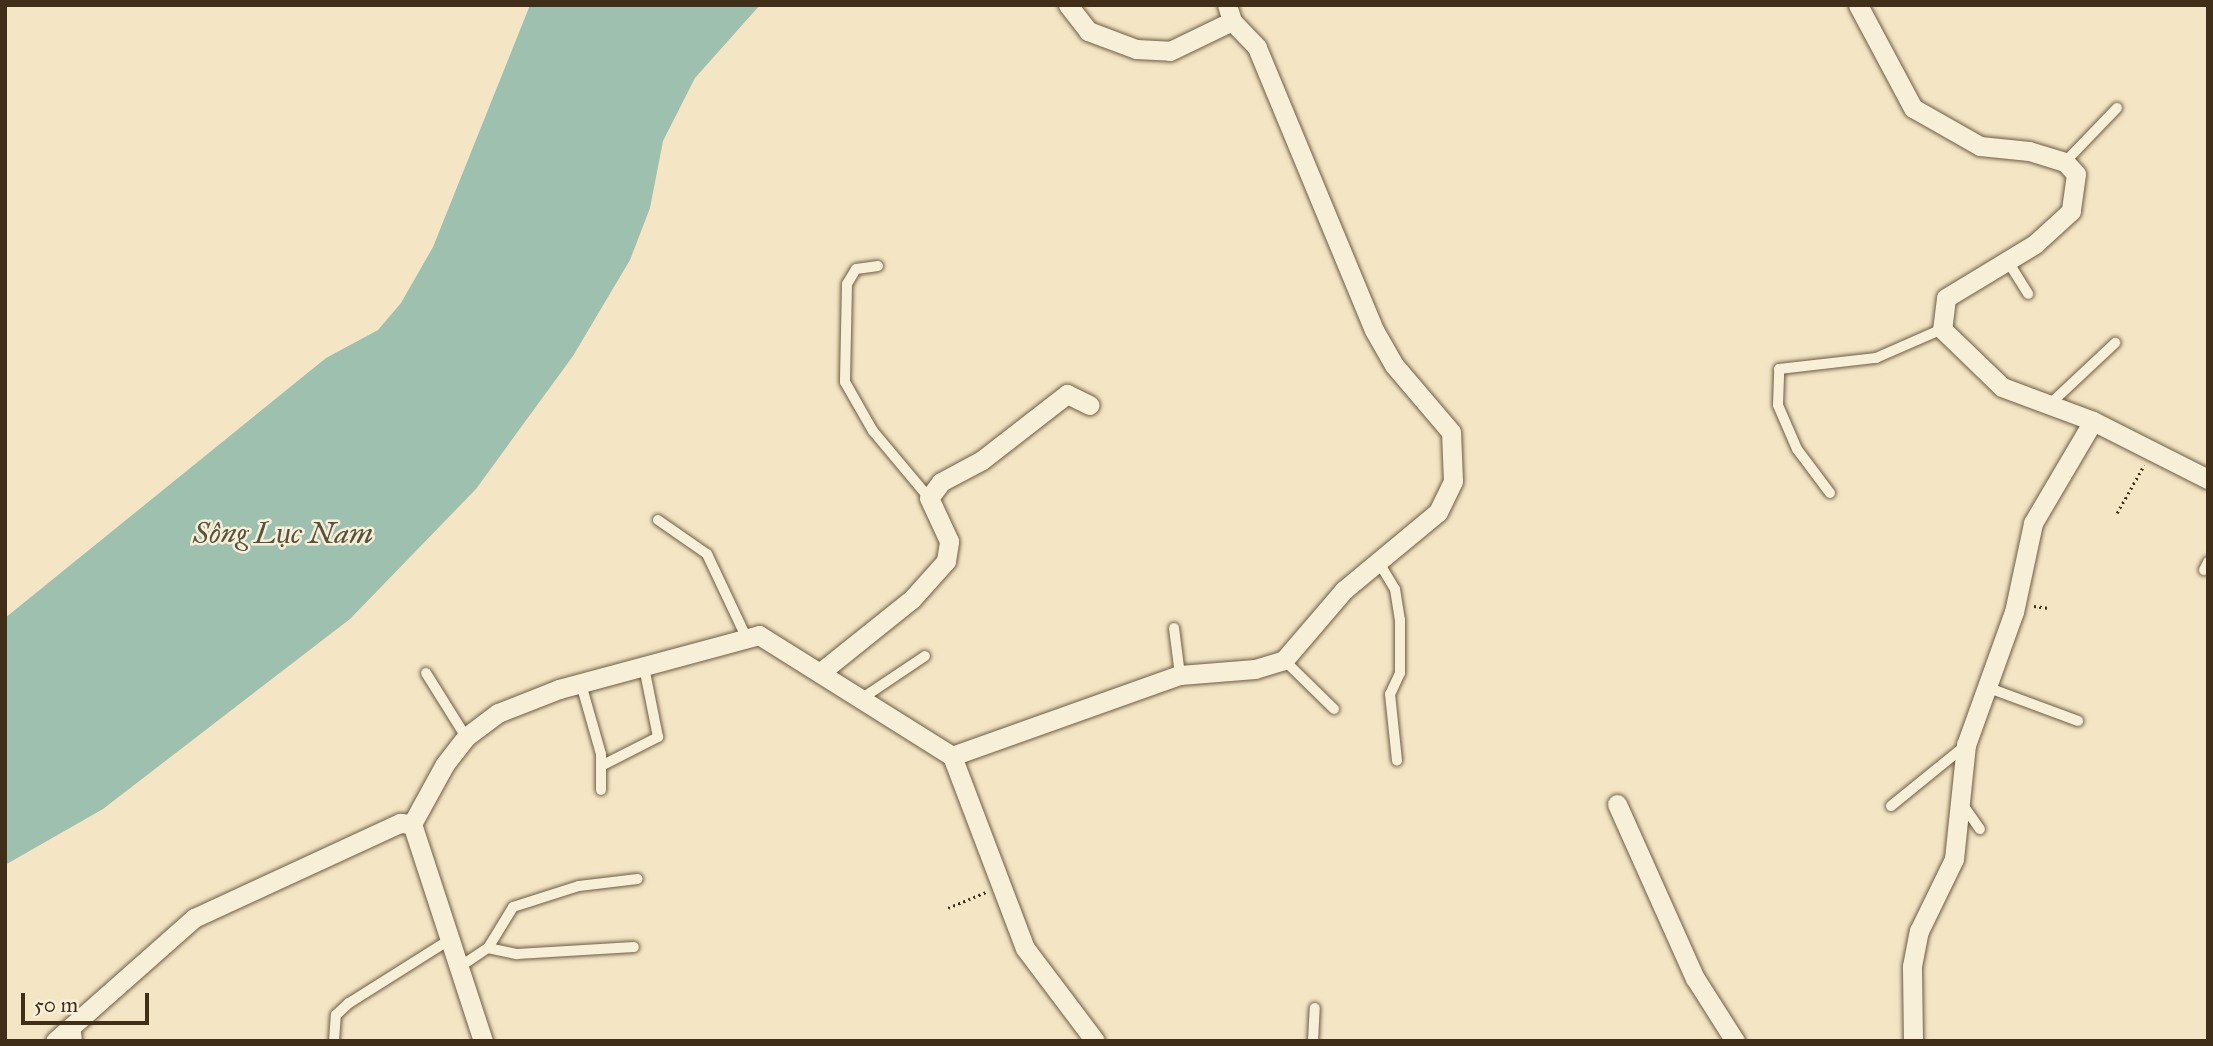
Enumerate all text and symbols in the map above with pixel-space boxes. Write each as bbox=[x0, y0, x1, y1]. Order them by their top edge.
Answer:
water label: Sông Lục Nam bbox=[193, 515, 373, 551]
scale bar bbox=[24, 979, 152, 1023]
text: 50 m bbox=[34, 992, 78, 1018]

